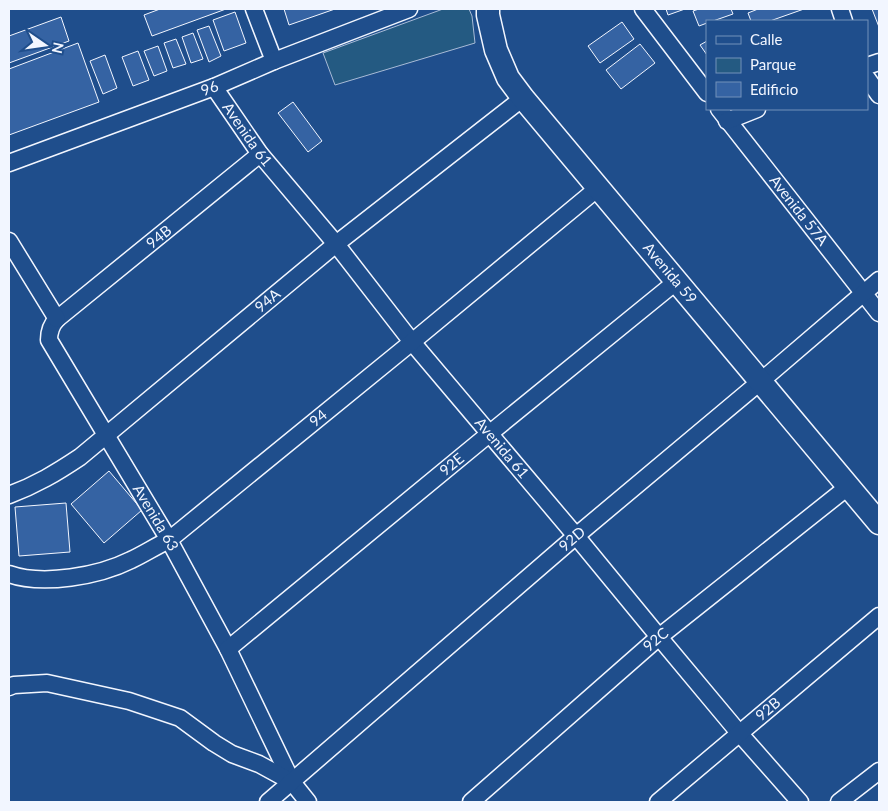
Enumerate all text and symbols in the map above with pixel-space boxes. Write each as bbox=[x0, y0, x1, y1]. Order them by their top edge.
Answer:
north arrow bbox=[20, 20, 70, 70]
legend bbox=[706, 20, 868, 110]
text: Calle bbox=[750, 30, 783, 48]
text: N bbox=[49, 41, 68, 55]
text: Parque bbox=[750, 55, 796, 73]
street label: 96 bbox=[198, 76, 221, 99]
text: Edificio bbox=[750, 80, 798, 98]
street label: Avenida 61 bbox=[219, 99, 277, 170]
street label: Avenida 57A bbox=[766, 171, 833, 249]
street label: 94B bbox=[142, 221, 175, 252]
street label: Avenida 59 bbox=[640, 238, 701, 307]
street label: 94A bbox=[251, 284, 284, 316]
street label: 94 bbox=[305, 405, 330, 430]
street label: Avenida 61 bbox=[472, 413, 533, 482]
street label: 92E bbox=[435, 449, 467, 479]
street label: Avenida 63 bbox=[130, 481, 183, 554]
street label: 92D bbox=[555, 522, 588, 555]
street label: 92C bbox=[639, 623, 671, 655]
street label: 92B bbox=[751, 693, 784, 724]

